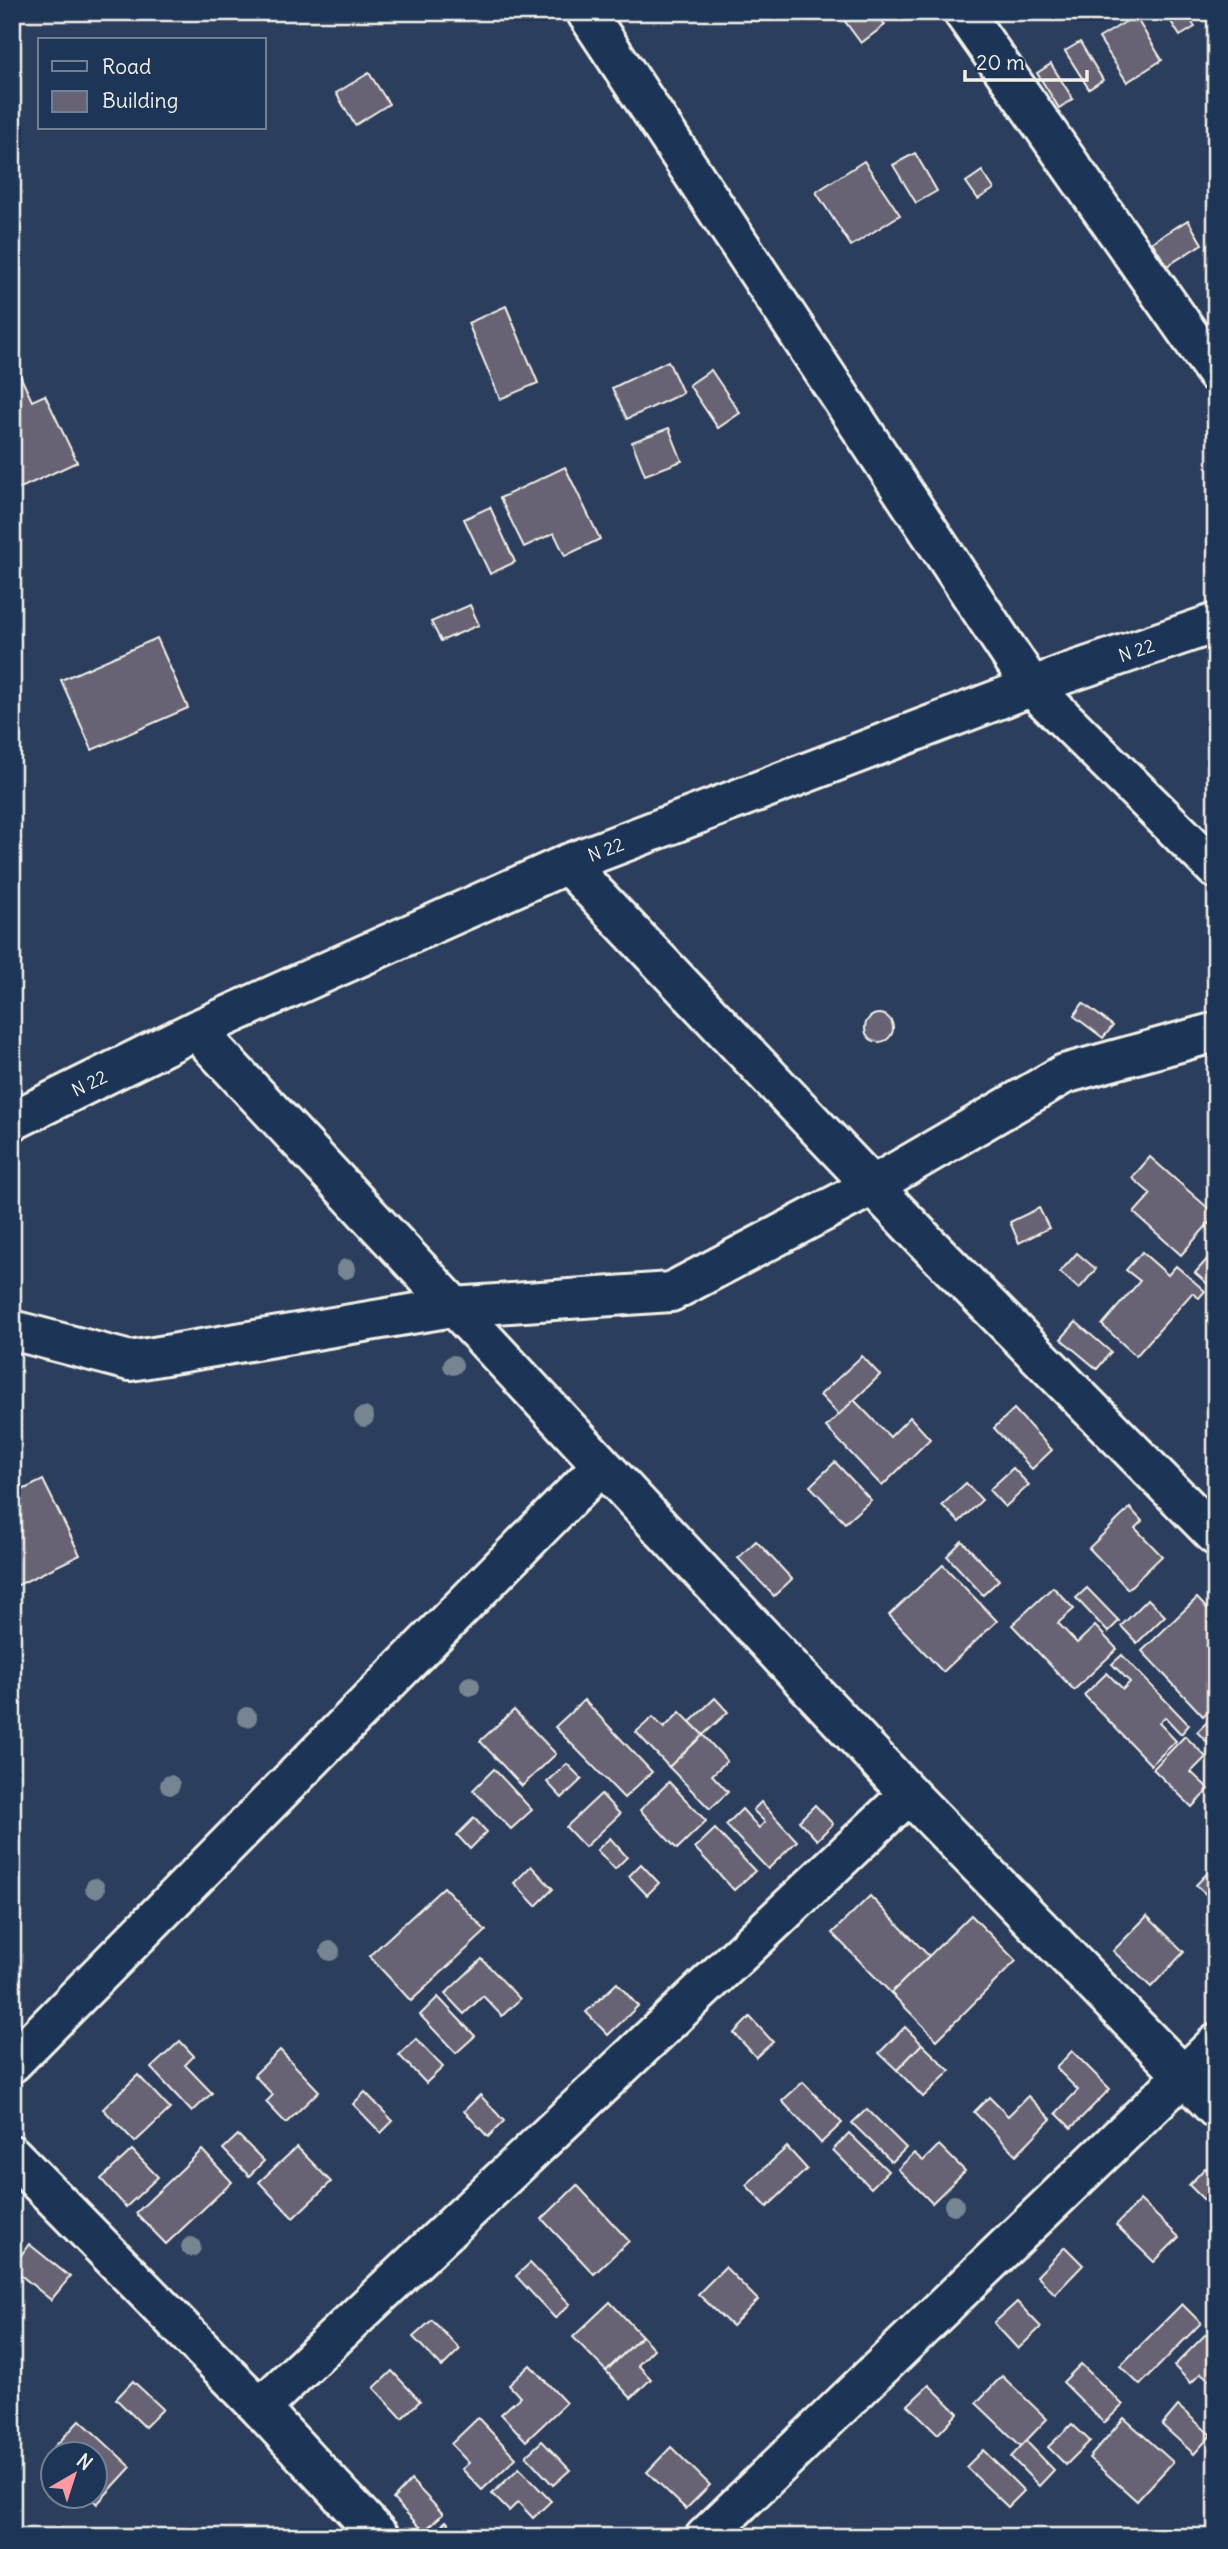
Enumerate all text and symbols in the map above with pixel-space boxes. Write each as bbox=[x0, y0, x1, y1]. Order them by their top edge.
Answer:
legend bbox=[38, 38, 266, 130]
scale bar bbox=[965, 38, 1088, 82]
text: 20 m bbox=[976, 49, 1025, 76]
text: Road bbox=[102, 53, 151, 80]
text: Building bbox=[102, 87, 178, 114]
street label: N 22 bbox=[1115, 633, 1157, 667]
street label: N 22 bbox=[584, 832, 627, 867]
street label: N 22 bbox=[68, 1064, 111, 1101]
north arrow bbox=[38, 2440, 108, 2510]
text: N bbox=[72, 2448, 97, 2475]

